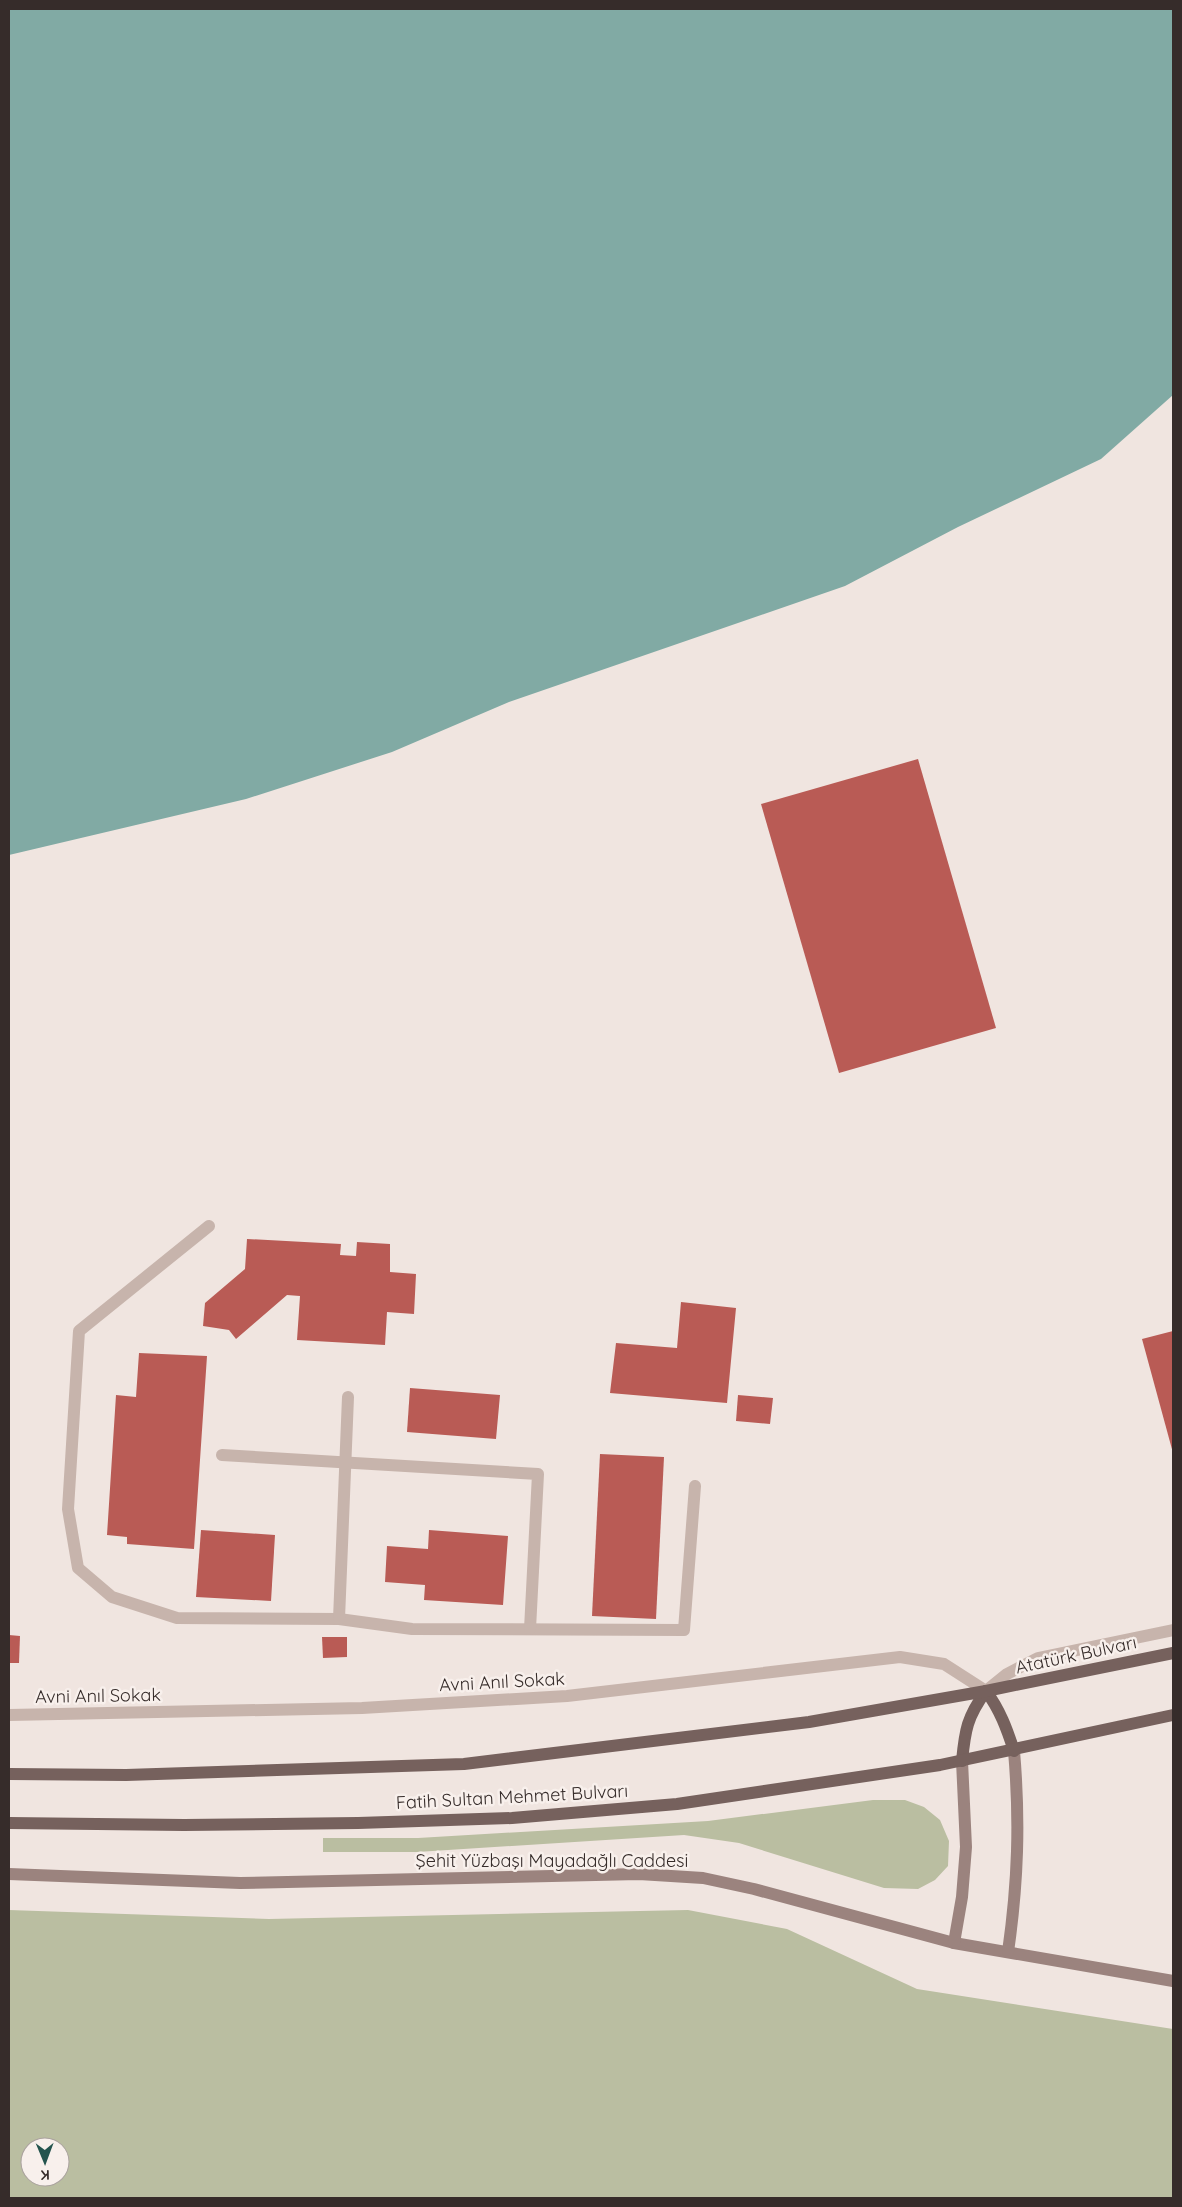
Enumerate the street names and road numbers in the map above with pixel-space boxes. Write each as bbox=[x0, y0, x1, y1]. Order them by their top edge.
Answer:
street label: Atatürk Bulvarı bbox=[1013, 1630, 1139, 1679]
street label: Avni Anıl Sokak bbox=[439, 1667, 565, 1696]
street label: Avni Anıl Sokak bbox=[35, 1683, 161, 1708]
street label: Fatih Sultan Mehmet Bulvarı bbox=[395, 1779, 629, 1814]
street label: Şehit Yüzbaşı Mayadağlı Caddesi bbox=[416, 1849, 688, 1872]

